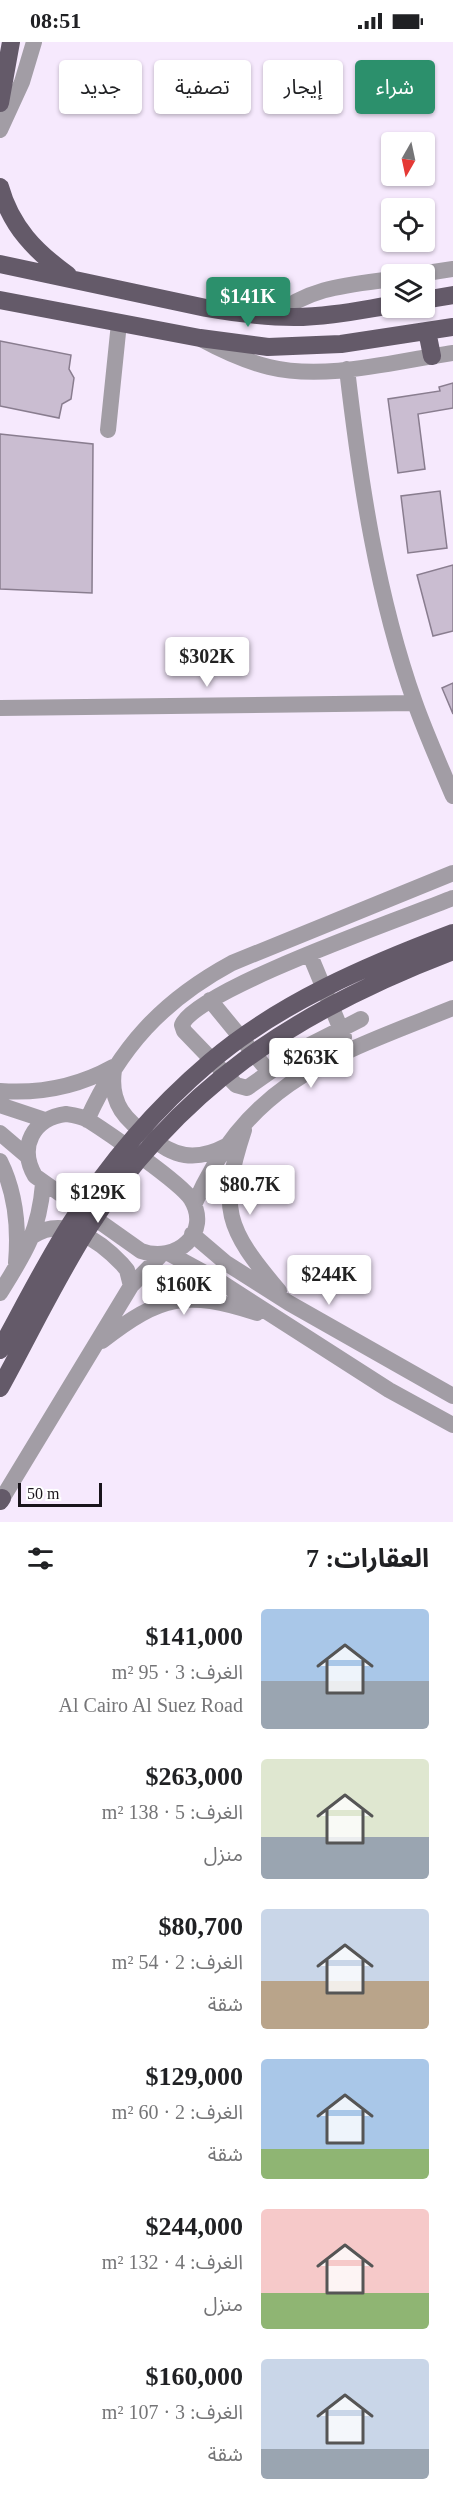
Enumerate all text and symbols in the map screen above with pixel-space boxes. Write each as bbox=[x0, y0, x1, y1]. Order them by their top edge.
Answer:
text: 08:51 bbox=[30, 8, 81, 33]
chip: جديد bbox=[59, 60, 142, 114]
chip: تصفية bbox=[154, 60, 251, 114]
chip: إيجار bbox=[263, 60, 343, 114]
chip: شراء bbox=[355, 60, 435, 114]
north arrow bbox=[381, 132, 435, 186]
map controls bbox=[381, 132, 435, 318]
button: locate bbox=[381, 198, 435, 252]
button: layers bbox=[381, 264, 435, 318]
pin: $141K bbox=[206, 277, 290, 328]
text: $141K bbox=[220, 285, 276, 307]
pin: $302K bbox=[165, 637, 249, 688]
text: $302K bbox=[179, 645, 235, 667]
pin: $263K bbox=[269, 1038, 353, 1089]
text: $263K bbox=[283, 1046, 339, 1068]
pin: $80.7K bbox=[201, 1165, 299, 1216]
pin: $129K bbox=[56, 1173, 140, 1224]
text: $80.7K bbox=[220, 1173, 280, 1195]
text: $129K bbox=[70, 1181, 126, 1203]
pin: $244K bbox=[287, 1255, 371, 1306]
text: $244K bbox=[301, 1263, 357, 1285]
pin: $160K bbox=[142, 1265, 226, 1316]
text: $160K bbox=[156, 1273, 212, 1295]
scale bar bbox=[18, 1480, 102, 1508]
text: 50 m bbox=[27, 1485, 59, 1502]
icon: filters bbox=[24, 1542, 57, 1575]
text: العقارات: 7 bbox=[306, 1544, 429, 1573]
text: $141,000 bbox=[146, 1622, 243, 1651]
icon: home bbox=[309, 1633, 381, 1705]
text: الغرف: 3 · 95 m² bbox=[112, 1661, 243, 1683]
text: Al Cairo Al Suez Road bbox=[59, 1694, 243, 1716]
text: $263,000 bbox=[146, 1762, 243, 1791]
icon: home bbox=[309, 1783, 381, 1855]
text: الغرف: 5 · 138 m² bbox=[102, 1801, 243, 1823]
text: منزل bbox=[204, 1843, 243, 1865]
text: $80,700 bbox=[159, 1912, 243, 1941]
icon: home bbox=[309, 1933, 381, 2005]
text: الغرف: 2 · 54 m² bbox=[112, 1951, 243, 1973]
text: شقة bbox=[208, 1993, 243, 2015]
text: $129,000 bbox=[146, 2062, 243, 2091]
icon: home bbox=[309, 2083, 381, 2155]
text: الغرف: 2 · 60 m² bbox=[112, 2101, 243, 2123]
text: شقة bbox=[208, 2143, 243, 2165]
text: $244,000 bbox=[146, 2212, 243, 2241]
icon: home bbox=[309, 2233, 381, 2305]
text: الغرف: 4 · 132 m² bbox=[102, 2251, 243, 2273]
text: منزل bbox=[204, 2293, 243, 2315]
text: $160,000 bbox=[146, 2362, 243, 2391]
icon: home bbox=[309, 2383, 381, 2455]
text: الغرف: 3 · 107 m² bbox=[102, 2401, 243, 2423]
text: شقة bbox=[208, 2443, 243, 2465]

